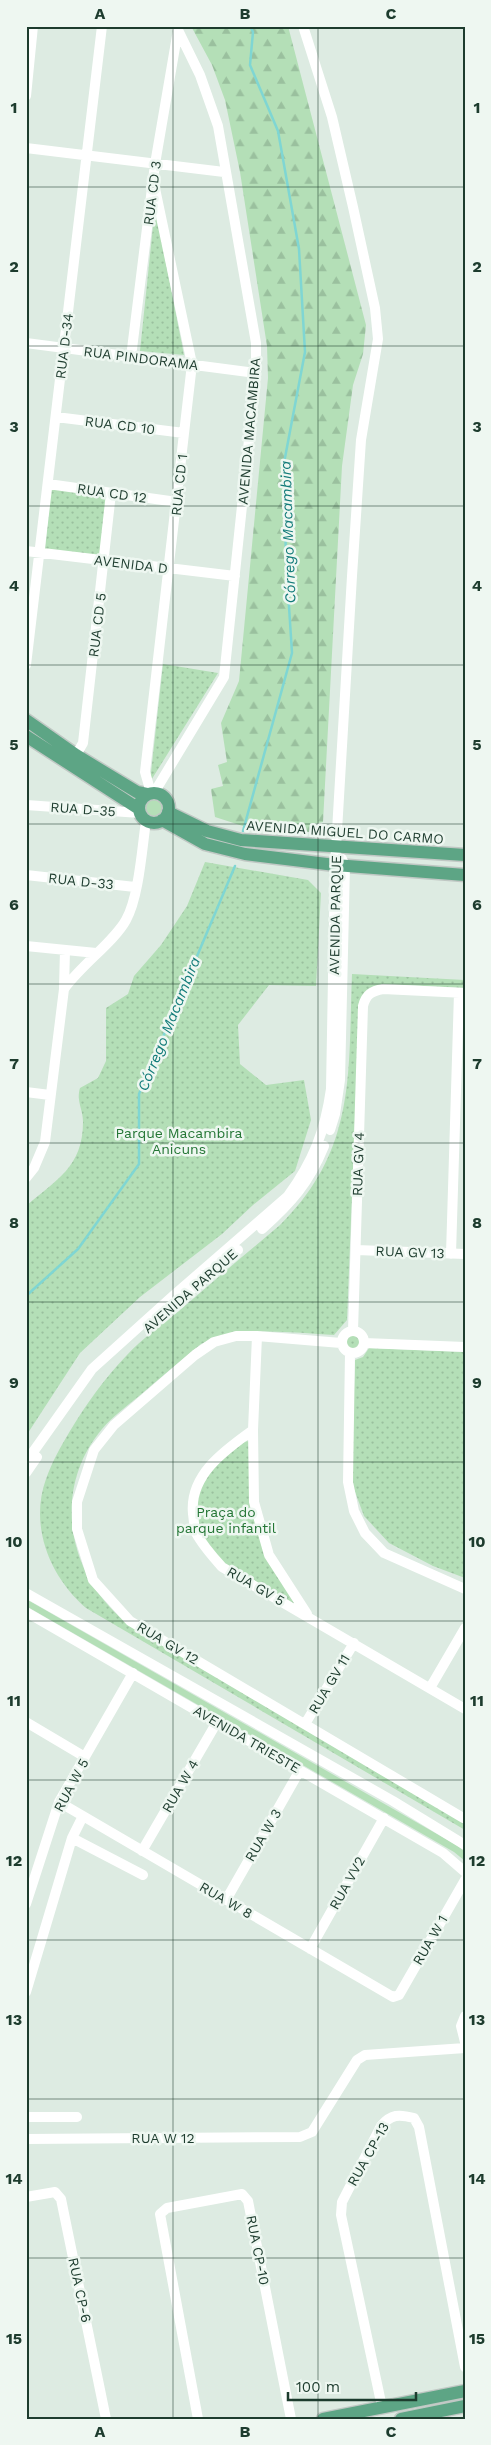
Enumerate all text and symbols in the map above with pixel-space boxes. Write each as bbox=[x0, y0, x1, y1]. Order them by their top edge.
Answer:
text: A bbox=[95, 4, 106, 23]
text: B bbox=[240, 4, 251, 23]
text: C bbox=[386, 4, 397, 23]
text: 1 bbox=[11, 98, 17, 117]
text: 1 bbox=[474, 98, 480, 117]
street label: RUA CD 3 bbox=[140, 160, 164, 226]
text: 2 bbox=[9, 257, 19, 276]
text: 2 bbox=[472, 257, 482, 276]
street label: RUA D-34 bbox=[52, 312, 76, 380]
street label: RUA PINDORAMA bbox=[83, 343, 199, 373]
street label: AVENIDA MACAMBIRA bbox=[235, 357, 263, 505]
street label: RUA CD 10 bbox=[84, 413, 156, 437]
text: 3 bbox=[9, 417, 19, 436]
text: 3 bbox=[472, 417, 482, 436]
street label: RUA CD 1 bbox=[168, 453, 190, 517]
water label: Córrego Macambira bbox=[277, 460, 299, 604]
street label: RUA CD 12 bbox=[76, 480, 148, 506]
street label: AVENIDA D bbox=[93, 552, 169, 576]
text: 4 bbox=[9, 576, 19, 595]
text: 4 bbox=[472, 576, 482, 595]
street label: RUA CD 5 bbox=[85, 592, 109, 658]
text: 5 bbox=[9, 735, 19, 754]
text: 5 bbox=[472, 735, 482, 754]
street label: RUA D-35 bbox=[50, 799, 116, 819]
street label: AVENIDA MIGUEL DO CARMO bbox=[246, 817, 444, 847]
street label: AVENIDA PARQUE bbox=[326, 855, 344, 975]
street label: RUA D-33 bbox=[47, 870, 115, 892]
text: 6 bbox=[9, 895, 19, 914]
text: 6 bbox=[472, 895, 482, 914]
water label: Córrego Macambira bbox=[134, 954, 204, 1094]
text: 7 bbox=[9, 1054, 19, 1073]
text: 7 bbox=[472, 1054, 482, 1073]
park label: Parque Macambira Anicuns bbox=[115, 1125, 243, 1157]
street label: RUA GV 4 bbox=[349, 1132, 367, 1196]
text: 8 bbox=[9, 1213, 19, 1232]
text: 8 bbox=[472, 1213, 482, 1232]
street label: RUA GV 13 bbox=[375, 1243, 445, 1261]
street label: AVENIDA PARQUE bbox=[140, 1246, 240, 1336]
text: 9 bbox=[9, 1373, 19, 1392]
text: 9 bbox=[472, 1373, 482, 1392]
park label: Praça do parque infantil bbox=[176, 1504, 277, 1536]
text: 10 bbox=[5, 1532, 23, 1551]
text: 10 bbox=[468, 1532, 486, 1551]
street label: RUA GV 5 bbox=[224, 1563, 288, 1609]
street label: RUA GV 12 bbox=[134, 1618, 202, 1668]
street label: RUA GV 11 bbox=[305, 1651, 353, 1717]
text: 11 bbox=[7, 1691, 21, 1710]
text: 11 bbox=[470, 1691, 484, 1710]
street label: AVENIDA TRIESTE bbox=[191, 1702, 303, 1776]
street label: RUA W 5 bbox=[50, 1756, 92, 1814]
street label: RUA W 4 bbox=[158, 1757, 202, 1815]
street label: RUA W 3 bbox=[242, 1806, 284, 1864]
text: 12 bbox=[6, 1851, 22, 1870]
text: 12 bbox=[469, 1851, 485, 1870]
street label: RUA VV2 bbox=[326, 1854, 368, 1912]
street label: RUA W 8 bbox=[197, 1878, 255, 1922]
street label: RUA W 1 bbox=[409, 1912, 451, 1968]
text: 13 bbox=[6, 2010, 22, 2029]
text: 13 bbox=[469, 2010, 485, 2029]
street label: RUA CP-13 bbox=[344, 2119, 392, 2189]
street label: RUA W 12 bbox=[131, 2130, 195, 2146]
text: 14 bbox=[5, 2169, 23, 2188]
text: 14 bbox=[468, 2169, 486, 2188]
street label: RUA CP-10 bbox=[243, 2214, 273, 2286]
street label: RUA CP-6 bbox=[65, 2256, 95, 2324]
text: 15 bbox=[6, 2329, 22, 2348]
text: 15 bbox=[469, 2329, 485, 2348]
scale bar bbox=[288, 2370, 416, 2402]
text: 100 m bbox=[296, 2378, 340, 2396]
text: A bbox=[95, 2422, 106, 2441]
text: B bbox=[240, 2422, 251, 2441]
text: C bbox=[386, 2422, 397, 2441]

